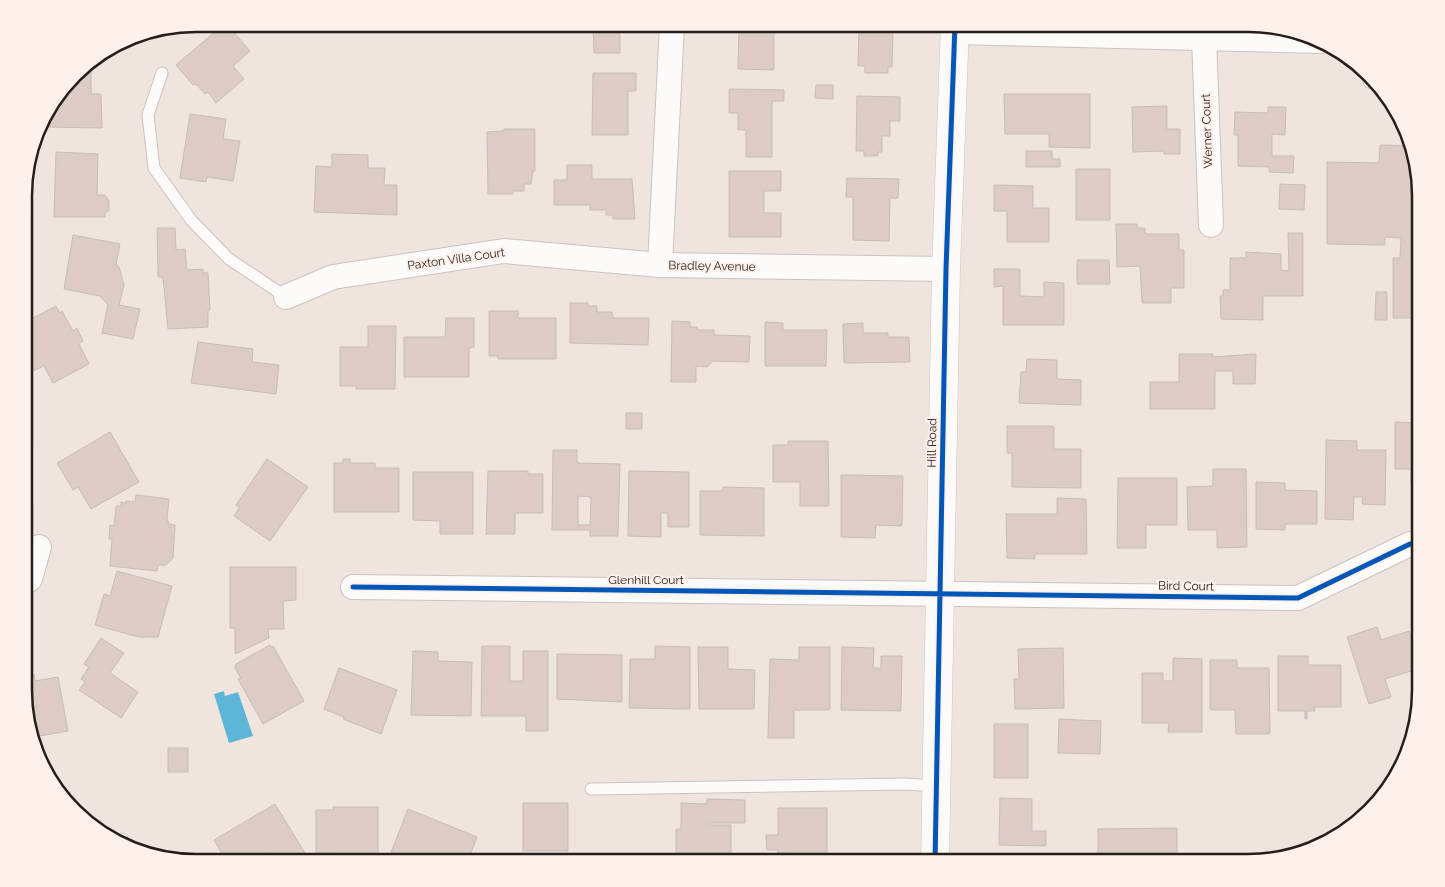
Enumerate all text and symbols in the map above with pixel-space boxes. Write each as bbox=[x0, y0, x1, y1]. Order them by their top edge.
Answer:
street label: Werner Court bbox=[1199, 93, 1215, 169]
street label: Paxton Villa Court bbox=[406, 245, 506, 273]
street label: Bradley Avenue bbox=[668, 258, 756, 274]
street label: Hill Road bbox=[925, 418, 939, 468]
street label: Glenhill Court bbox=[608, 573, 684, 587]
street label: Bird Court bbox=[1158, 579, 1214, 593]

